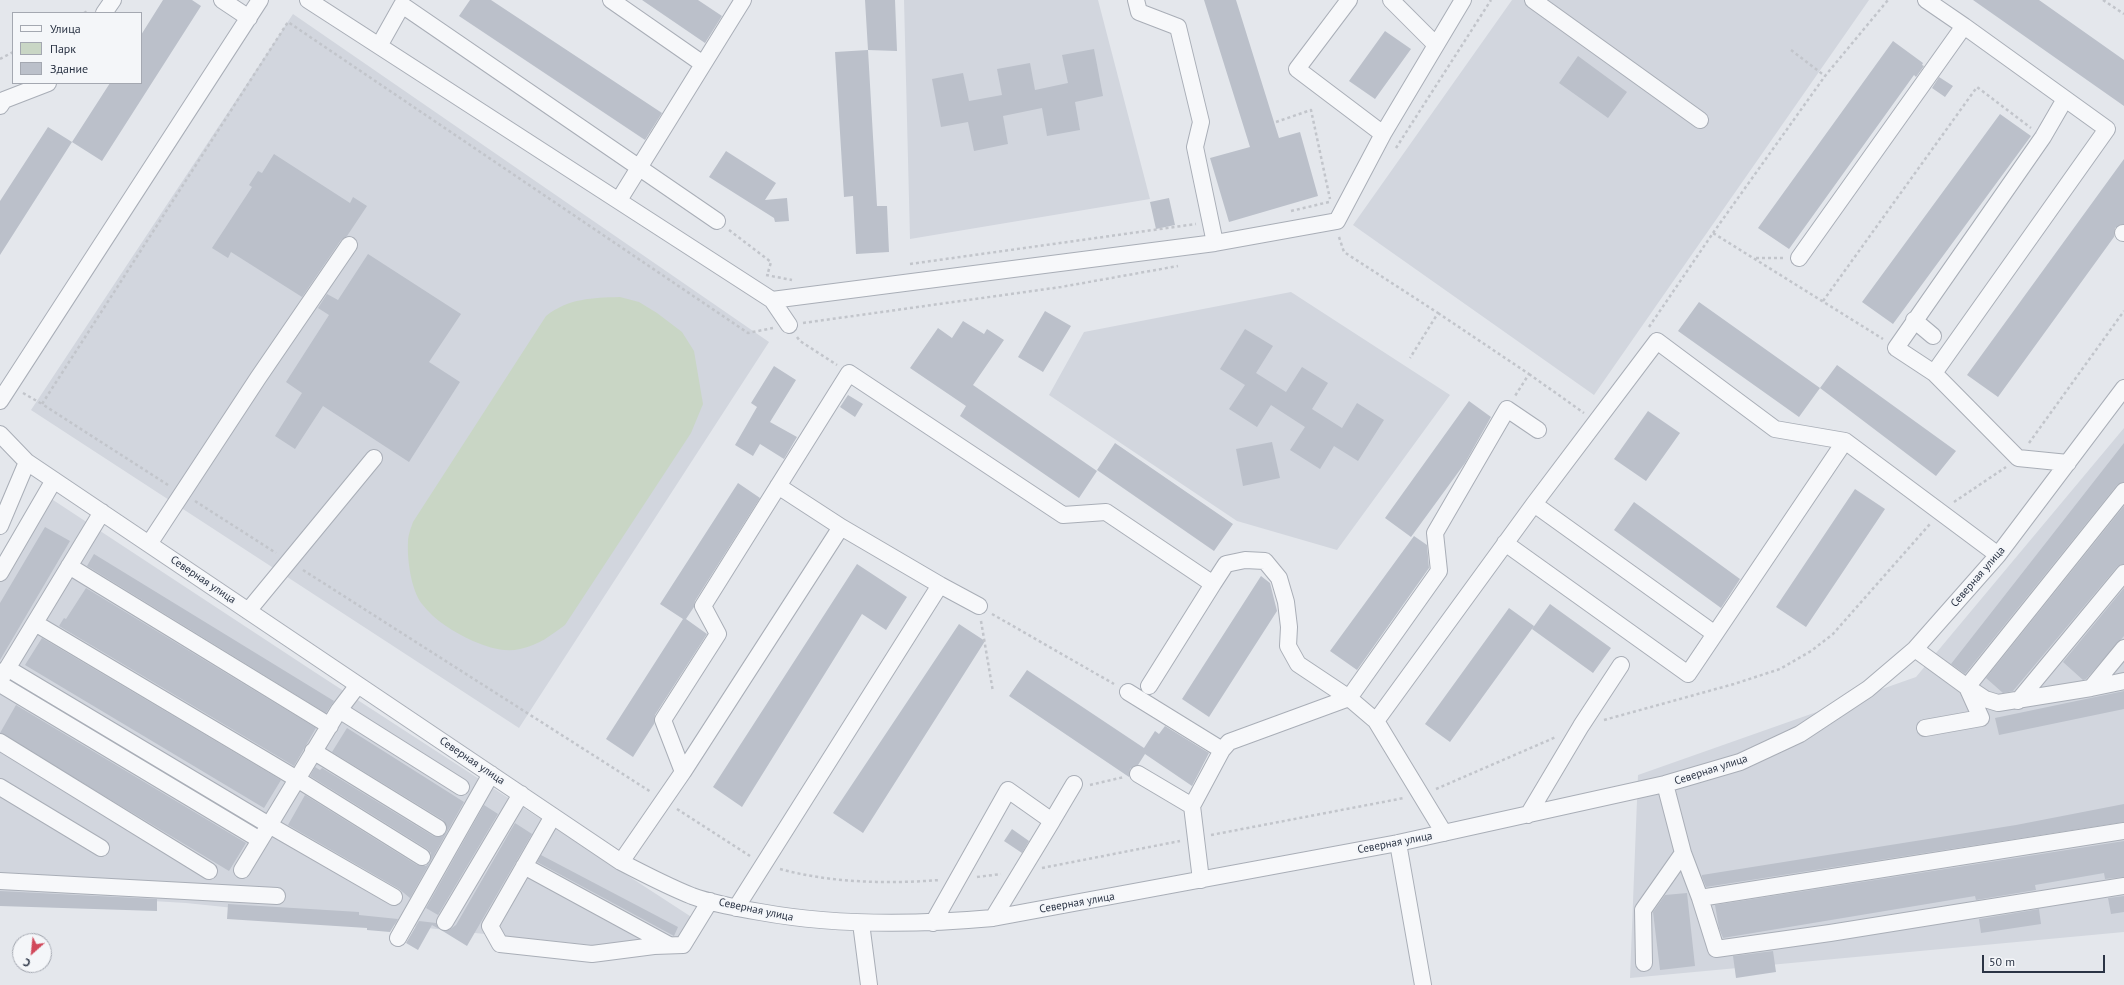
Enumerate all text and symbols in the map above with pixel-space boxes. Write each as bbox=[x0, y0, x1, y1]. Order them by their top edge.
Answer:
legend bbox=[12, 12, 142, 84]
text: Улица bbox=[50, 21, 81, 36]
text: Парк bbox=[50, 41, 76, 56]
text: Здание bbox=[50, 61, 88, 76]
street label: Северная улица bbox=[1948, 544, 2008, 610]
street label: Северная улица bbox=[168, 553, 238, 607]
street label: Северная улица bbox=[437, 734, 507, 788]
street label: Северная улица bbox=[1673, 752, 1749, 788]
street label: Северная улица bbox=[1356, 829, 1434, 857]
street label: Северная улица bbox=[1038, 890, 1116, 916]
street label: Северная улица bbox=[717, 896, 795, 924]
north arrow bbox=[12, 933, 52, 973]
scale bar bbox=[1984, 947, 2107, 973]
text: 50 m bbox=[1989, 954, 2015, 969]
text: С bbox=[21, 955, 33, 970]

